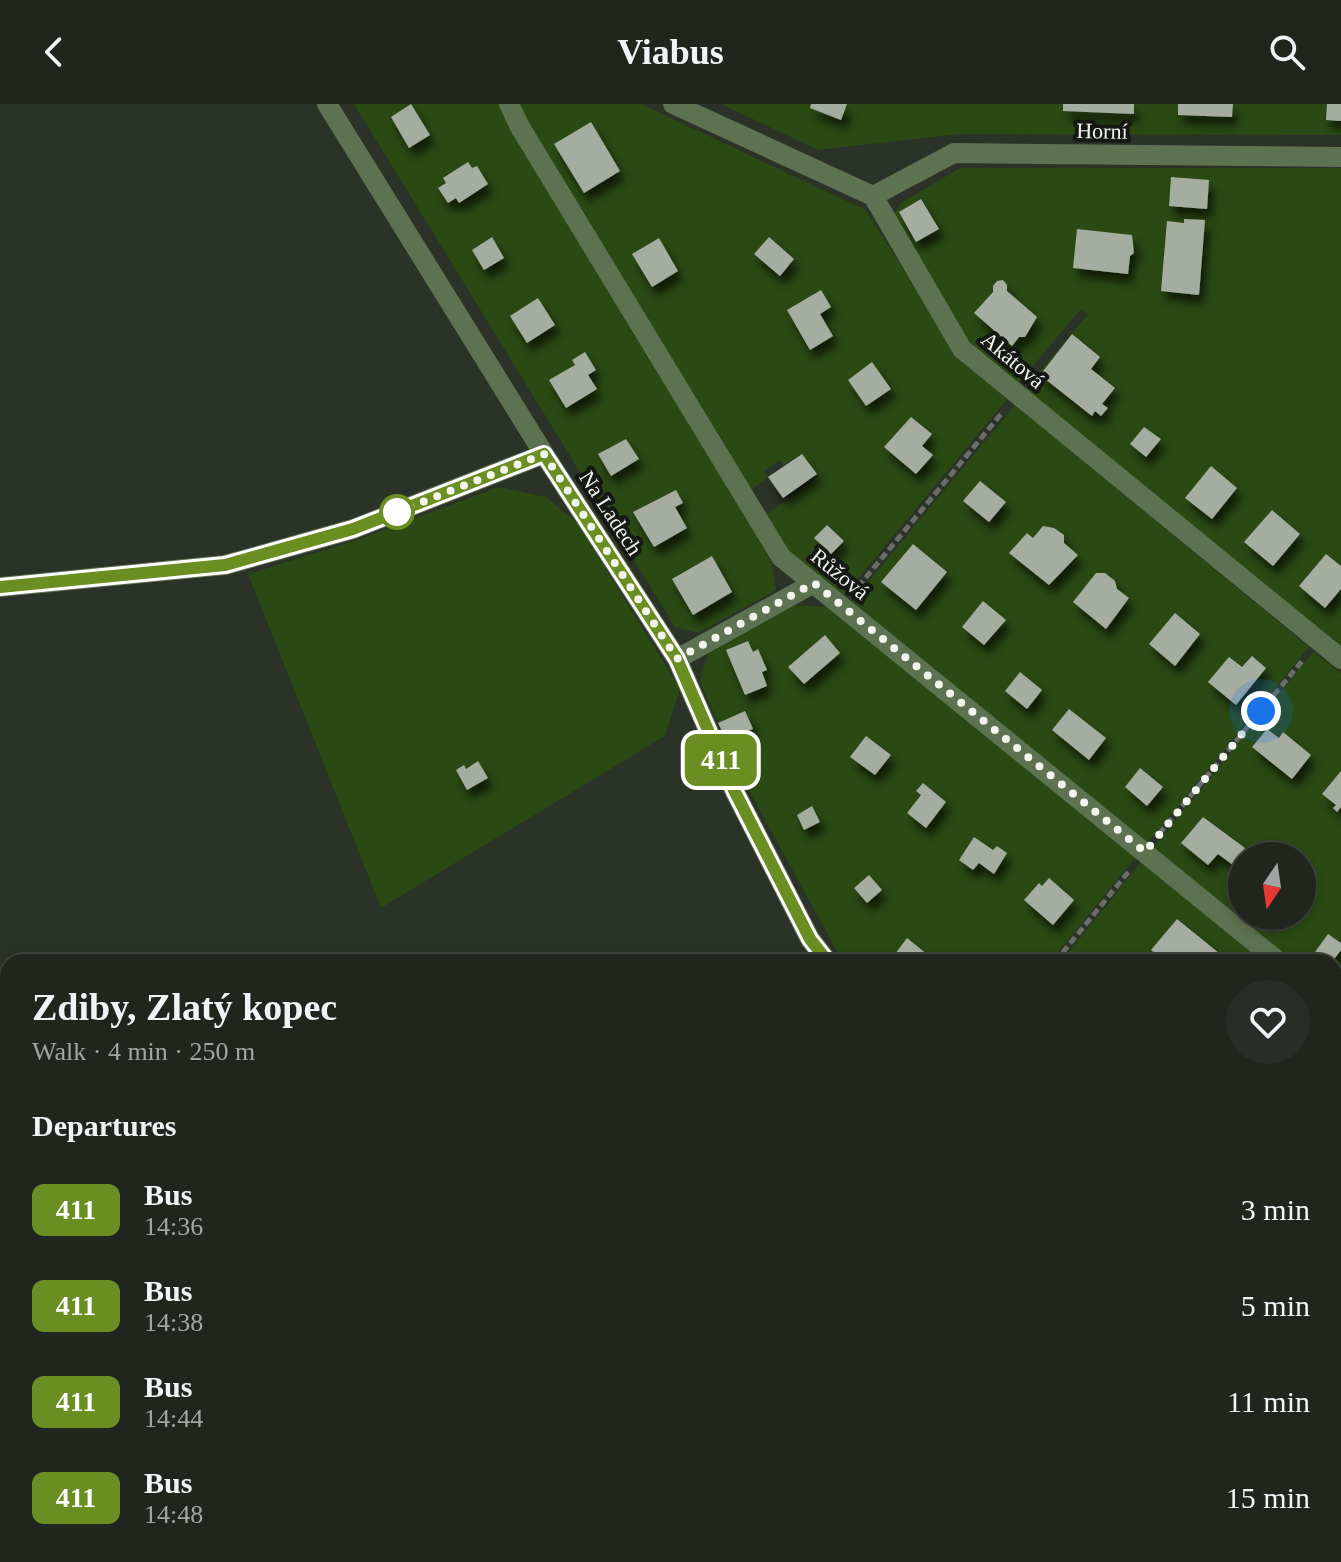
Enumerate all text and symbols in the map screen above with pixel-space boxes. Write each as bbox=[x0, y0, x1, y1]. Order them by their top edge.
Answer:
icon: back bbox=[32, 30, 76, 74]
icon: search bbox=[1265, 30, 1309, 74]
text: Viabus bbox=[617, 32, 724, 72]
street label: Horní bbox=[1076, 118, 1128, 144]
street label: Akátová bbox=[976, 326, 1050, 394]
street label: Na Ladech bbox=[574, 466, 648, 560]
unlabelled marker bbox=[380, 495, 414, 529]
street label: Růžová bbox=[806, 543, 874, 605]
your location bbox=[1241, 691, 1281, 731]
line badge: 411 bbox=[675, 734, 767, 786]
text: 411 bbox=[701, 744, 741, 775]
north arrow bbox=[1228, 842, 1316, 930]
map controls bbox=[1228, 842, 1316, 930]
button: heart bbox=[1226, 980, 1310, 1064]
text: Zdiby, Zlatý kopec bbox=[32, 986, 337, 1028]
text: Walk · 4 min · 250 m bbox=[32, 1037, 255, 1066]
text: Departures bbox=[32, 1109, 176, 1142]
text: Bus bbox=[144, 1178, 192, 1211]
text: 3 min bbox=[1241, 1193, 1310, 1226]
text: 411 bbox=[56, 1194, 96, 1225]
text: 14:36 bbox=[144, 1212, 203, 1241]
text: Bus bbox=[144, 1274, 192, 1307]
text: 5 min bbox=[1241, 1289, 1310, 1322]
text: 411 bbox=[56, 1290, 96, 1321]
text: 14:38 bbox=[144, 1308, 203, 1337]
text: Bus bbox=[144, 1370, 192, 1403]
text: 11 min bbox=[1227, 1385, 1310, 1418]
text: 411 bbox=[56, 1386, 96, 1417]
text: 14:44 bbox=[144, 1404, 203, 1433]
text: Bus bbox=[144, 1466, 192, 1499]
text: 15 min bbox=[1226, 1481, 1310, 1514]
text: 411 bbox=[56, 1482, 96, 1513]
text: 14:48 bbox=[144, 1500, 203, 1529]

